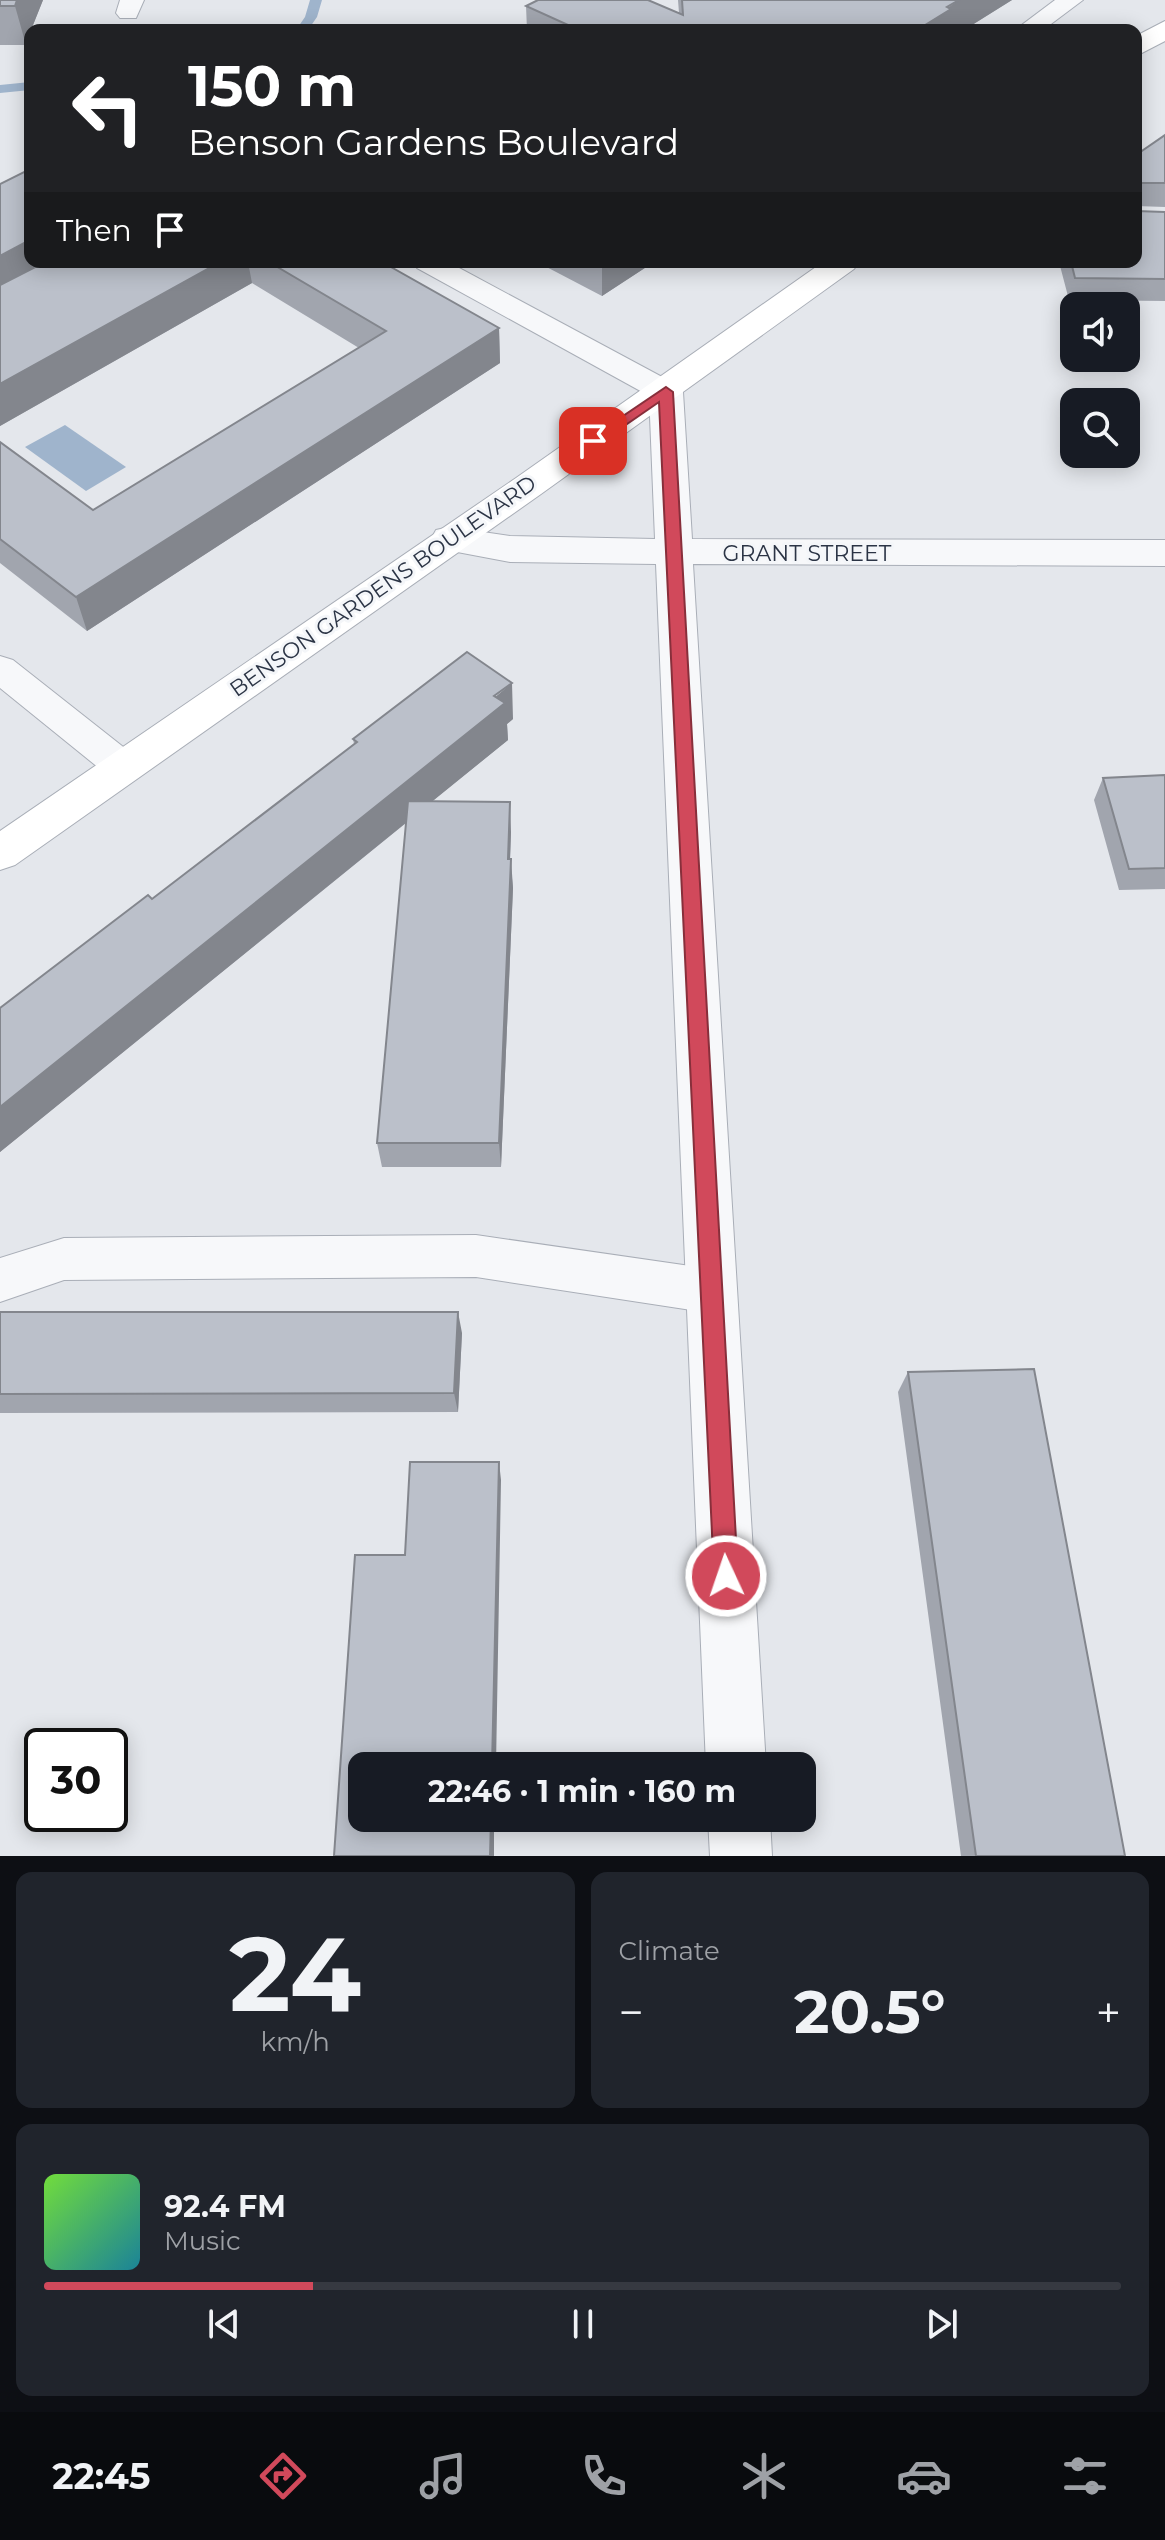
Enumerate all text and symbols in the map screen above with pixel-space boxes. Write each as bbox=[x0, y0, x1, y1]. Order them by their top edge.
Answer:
text: 150 m bbox=[188, 52, 356, 120]
icon: left bbox=[56, 56, 160, 160]
text: Benson Gardens Boulevard bbox=[188, 120, 679, 164]
icon: arrive bbox=[148, 208, 192, 252]
text: Then bbox=[56, 212, 132, 249]
map controls bbox=[1060, 292, 1140, 468]
button: sound bbox=[1060, 292, 1140, 372]
button: search bbox=[1060, 388, 1140, 468]
pin bbox=[559, 407, 627, 475]
icon: arrive bbox=[571, 419, 615, 463]
street label: BENSON GARDENS BOULEVARD bbox=[225, 469, 541, 703]
street label: GRANT STREET bbox=[723, 540, 892, 567]
position arrow bbox=[684, 1534, 768, 1618]
speed limit sign: 30 bbox=[24, 1728, 128, 1832]
text: 22:46 · 1 min · 160 m bbox=[428, 1773, 736, 1810]
text: 24 bbox=[229, 1910, 361, 2037]
text: Climate bbox=[619, 1935, 720, 1967]
text: 20.5° bbox=[794, 1975, 945, 2048]
text: − bbox=[619, 1985, 644, 2039]
text: + bbox=[1096, 1985, 1121, 2039]
text: km/h bbox=[261, 2026, 330, 2058]
text: 92.4 FM bbox=[164, 2188, 286, 2225]
text: Music bbox=[164, 2225, 241, 2257]
icon: previous bbox=[202, 2302, 246, 2346]
icon: pause bbox=[561, 2302, 605, 2346]
icon: next bbox=[920, 2302, 964, 2346]
icon: directions bbox=[255, 2448, 311, 2504]
icon: music bbox=[415, 2448, 471, 2504]
icon: phone bbox=[576, 2448, 632, 2504]
icon: climate bbox=[736, 2448, 792, 2504]
icon: car bbox=[896, 2448, 952, 2504]
icon: filters bbox=[1057, 2448, 1113, 2504]
text: 22:45 bbox=[52, 2454, 150, 2498]

